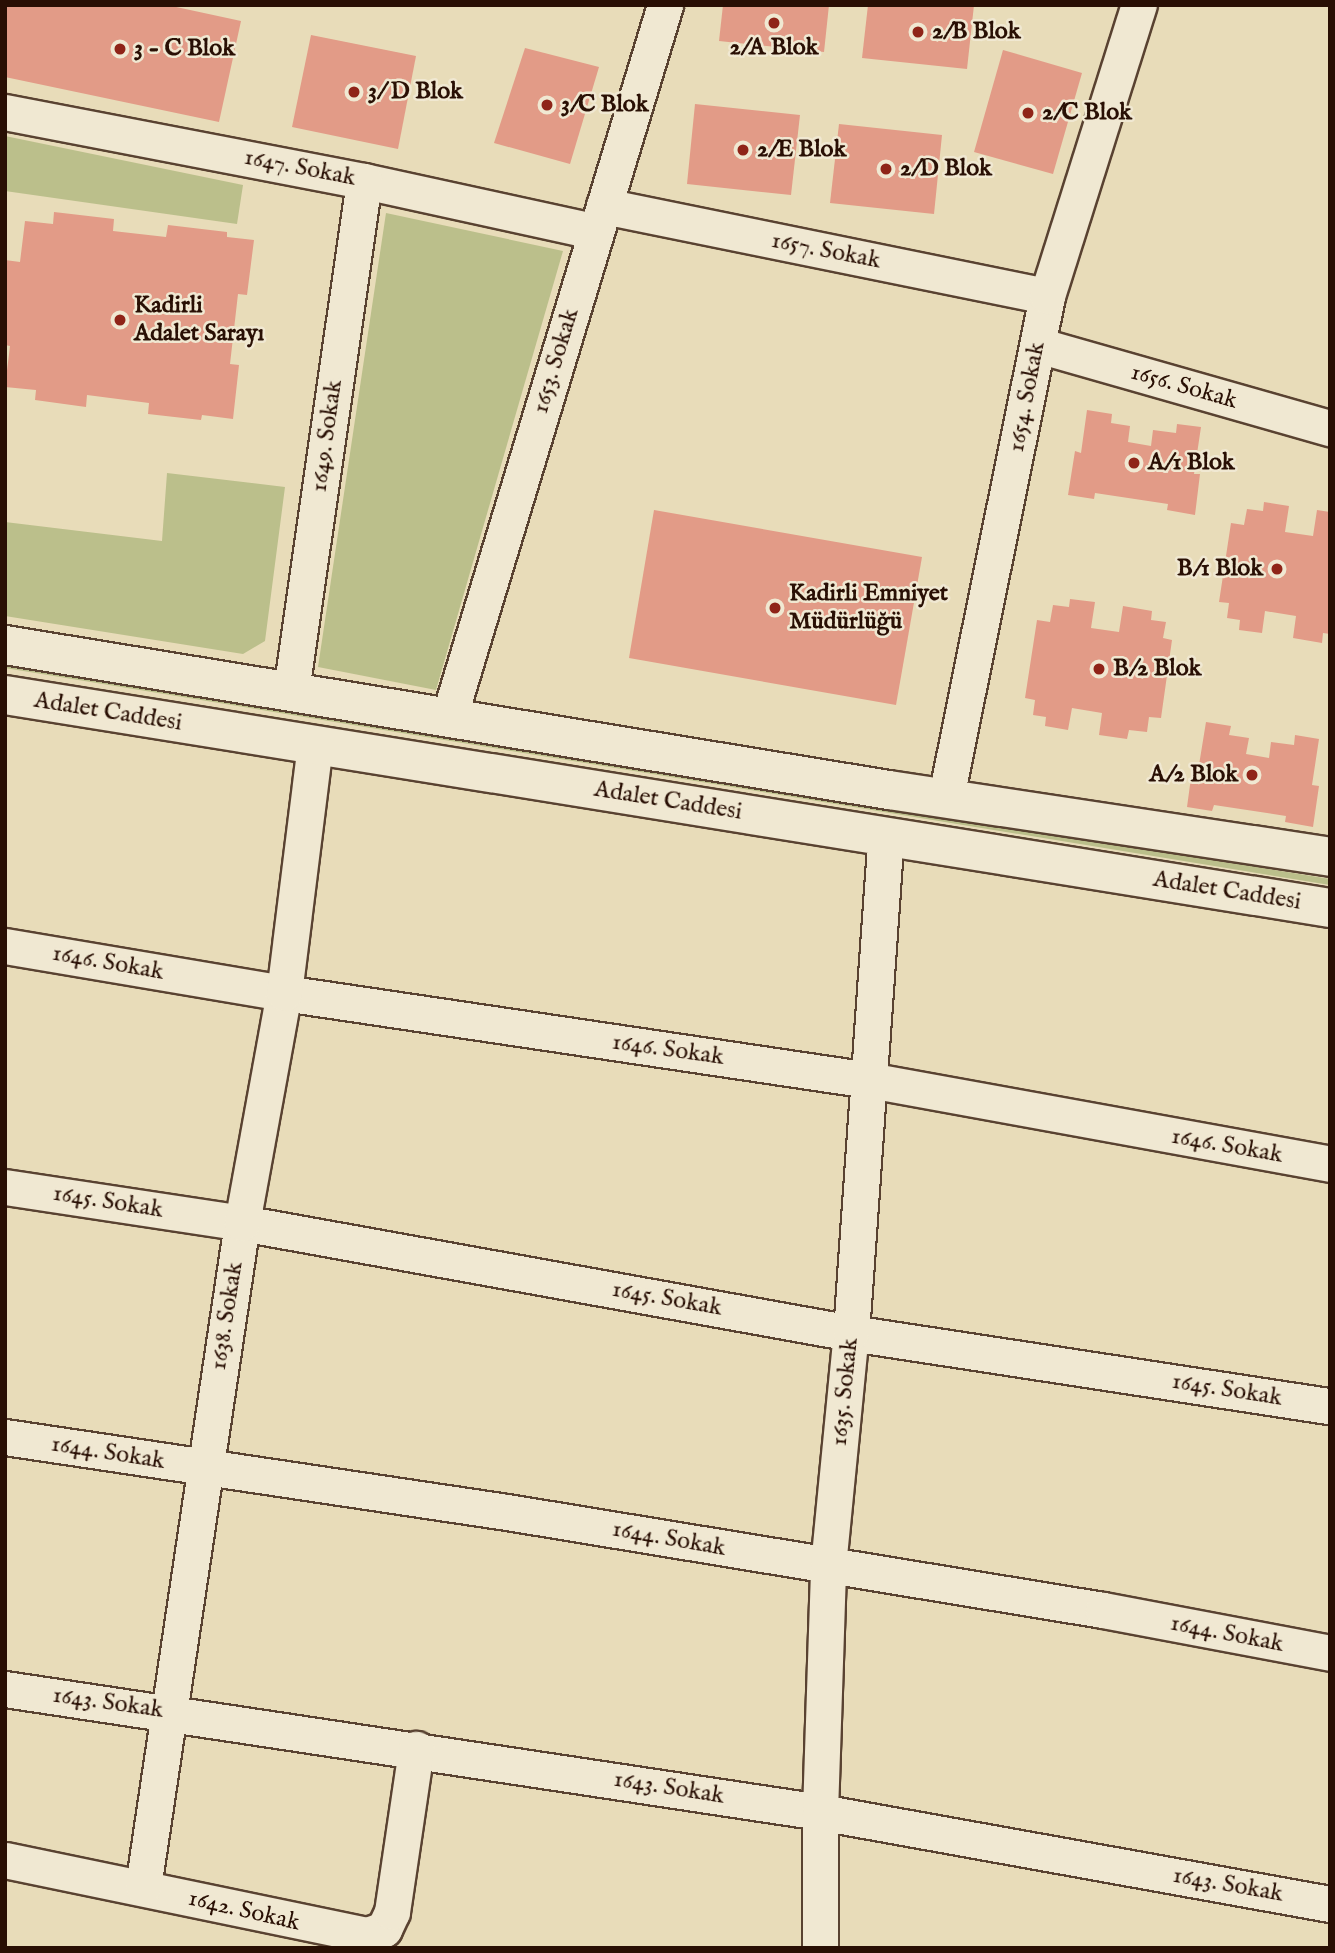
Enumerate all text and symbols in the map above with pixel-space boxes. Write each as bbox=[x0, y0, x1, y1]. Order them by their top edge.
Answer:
marker: 2/A Blok bbox=[766, 15, 782, 31]
place label: 2/B Blok bbox=[932, 18, 1021, 46]
marker: 2/B Blok bbox=[910, 24, 926, 40]
place label: 2/A Blok bbox=[730, 34, 818, 62]
place label: 3 - C Blok bbox=[134, 35, 235, 63]
marker: 3 - C Blok bbox=[112, 41, 128, 57]
place label: 3/ D Blok bbox=[368, 78, 463, 106]
marker: 3/ D Blok bbox=[346, 84, 362, 100]
place label: 3/C Blok bbox=[561, 91, 649, 119]
marker: 3/C Blok bbox=[539, 97, 555, 113]
place label: 2/C Blok bbox=[1042, 99, 1132, 127]
marker: 2/C Blok bbox=[1020, 105, 1036, 121]
place label: 2/E Blok bbox=[757, 136, 846, 164]
marker: 2/E Blok bbox=[735, 142, 751, 158]
street label: 1647. Sokak bbox=[242, 143, 358, 193]
place label: 2/D Blok bbox=[900, 155, 992, 183]
marker: 2/D Blok bbox=[878, 161, 894, 177]
street label: 1657. Sokak bbox=[769, 226, 883, 276]
place label: Kadirli Adalet Sarayı bbox=[134, 292, 264, 348]
street label: 1653. Sokak bbox=[526, 305, 586, 417]
marker: Kadirli Adalet Sarayı bbox=[112, 312, 128, 328]
street label: 1654. Sokak bbox=[1002, 340, 1052, 454]
street label: 1656. Sokak bbox=[1127, 358, 1241, 416]
street label: 1649. Sokak bbox=[305, 378, 349, 494]
place label: A/1 Blok bbox=[1148, 449, 1235, 477]
marker: A/1 Blok bbox=[1126, 455, 1142, 471]
place label: B/1 Blok bbox=[1177, 555, 1263, 583]
marker: B/1 Blok bbox=[1269, 561, 1285, 577]
place label: Kadirli Emniyet Müdürlüğü bbox=[789, 580, 948, 636]
marker: Kadirli Emniyet Müdürlüğü bbox=[767, 600, 783, 616]
place label: B/2 Blok bbox=[1113, 655, 1201, 683]
marker: B/2 Blok bbox=[1091, 661, 1107, 677]
street label: Adalet Caddesi bbox=[32, 686, 184, 738]
place label: A/2 Blok bbox=[1149, 761, 1238, 789]
marker: A/2 Blok bbox=[1244, 767, 1260, 783]
street label: Adalet Caddesi bbox=[592, 775, 744, 827]
street label: Adalet Caddesi bbox=[1151, 865, 1303, 917]
street label: 1646. Sokak bbox=[50, 939, 166, 987]
street label: 1646. Sokak bbox=[610, 1028, 726, 1072]
street label: 1646. Sokak bbox=[1169, 1122, 1285, 1170]
street label: 1645. Sokak bbox=[51, 1179, 165, 1225]
street label: 1638. Sokak bbox=[204, 1260, 250, 1372]
street label: 1645. Sokak bbox=[610, 1275, 724, 1323]
street label: 1635. Sokak bbox=[825, 1337, 865, 1447]
street label: 1645. Sokak bbox=[1170, 1367, 1284, 1413]
street label: 1644. Sokak bbox=[49, 1430, 167, 1476]
street label: 1644. Sokak bbox=[610, 1515, 728, 1563]
street label: 1644. Sokak bbox=[1168, 1609, 1286, 1659]
street label: 1643. Sokak bbox=[51, 1681, 165, 1725]
street label: 1643. Sokak bbox=[612, 1765, 726, 1811]
street label: 1643. Sokak bbox=[1171, 1861, 1285, 1909]
street label: 1642. Sokak bbox=[185, 1884, 303, 1938]

